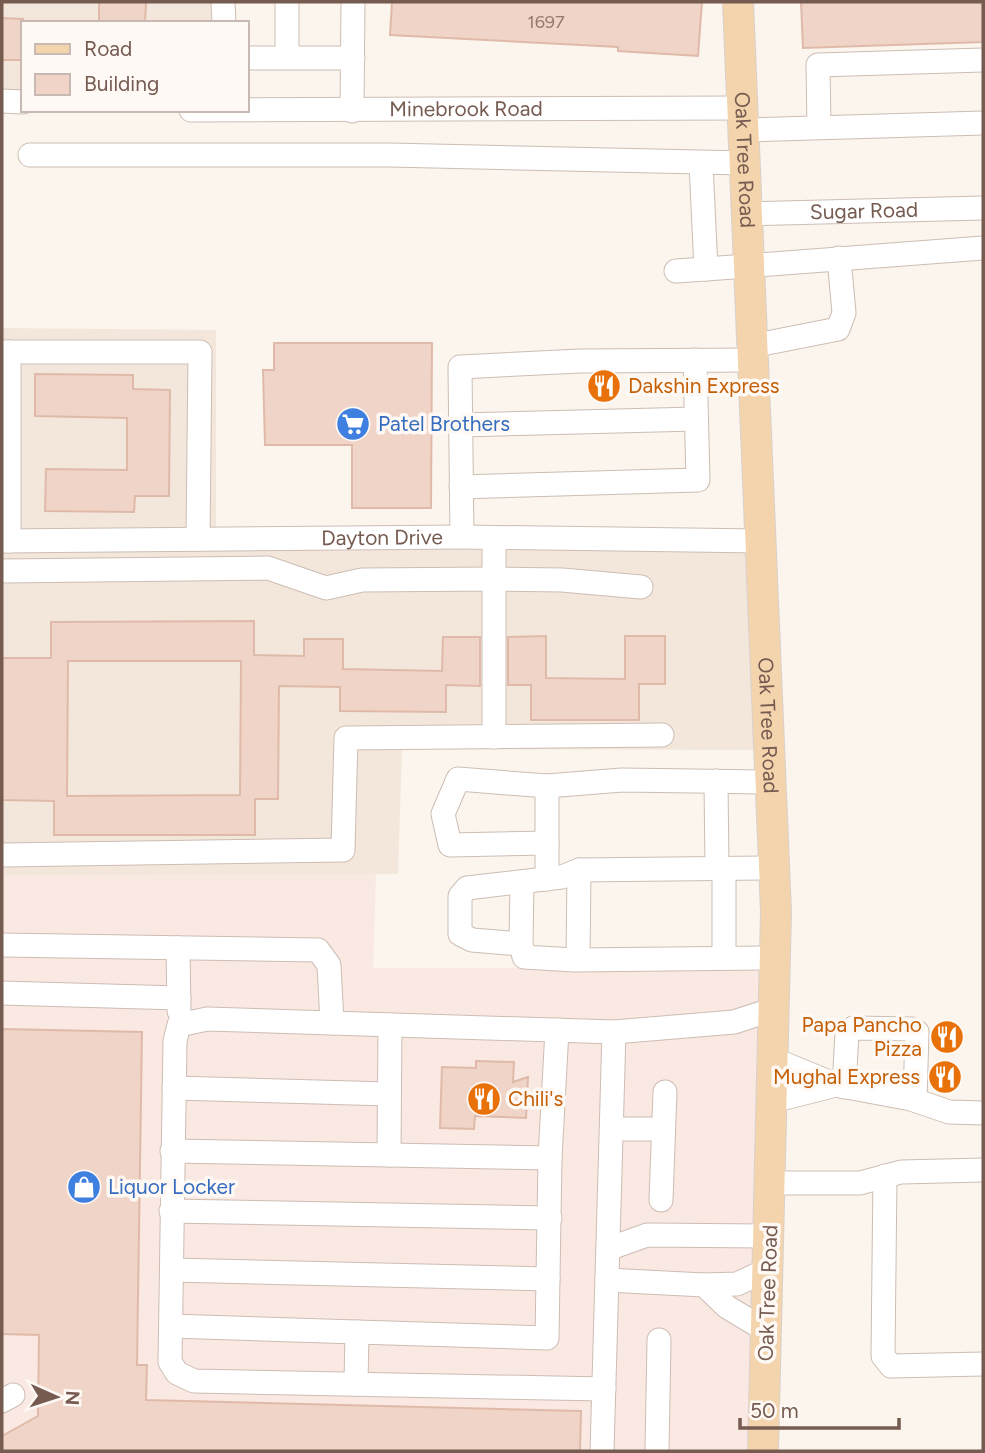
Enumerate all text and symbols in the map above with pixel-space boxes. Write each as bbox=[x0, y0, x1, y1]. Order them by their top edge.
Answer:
house number: 1697 bbox=[527, 11, 565, 33]
legend bbox=[21, 21, 248, 112]
text: Road bbox=[84, 36, 132, 61]
text: Building bbox=[84, 71, 159, 96]
street label: Oak Tree Road bbox=[730, 91, 760, 229]
street label: Minebrook Road bbox=[389, 96, 543, 121]
street label: Sugar Road bbox=[809, 197, 918, 224]
restaurant icon: Dakshin Express bbox=[585, 367, 623, 405]
place label: Dakshin Express bbox=[628, 373, 780, 398]
supermarket icon: Patel Brothers bbox=[334, 405, 372, 443]
place label: Patel Brothers bbox=[378, 411, 510, 436]
street label: Dayton Drive bbox=[321, 524, 443, 550]
street label: Oak Tree Road bbox=[753, 657, 784, 794]
place label: Papa Pancho Pizza bbox=[801, 1012, 922, 1061]
restaurant icon: Papa Pancho Pizza bbox=[928, 1018, 966, 1056]
restaurant icon: Mughal Express bbox=[926, 1058, 964, 1096]
place label: Mughal Express bbox=[773, 1064, 920, 1089]
restaurant icon: Chili's bbox=[465, 1080, 503, 1118]
place label: Chili's bbox=[508, 1086, 563, 1111]
shop icon: Liquor Locker bbox=[65, 1168, 103, 1206]
place label: Liquor Locker bbox=[108, 1174, 235, 1199]
street label: Oak Tree Road bbox=[753, 1224, 782, 1362]
north arrow bbox=[21, 1362, 91, 1432]
scale bar bbox=[740, 1386, 899, 1430]
text: N bbox=[61, 1390, 84, 1406]
text: 50 m bbox=[750, 1398, 799, 1423]

